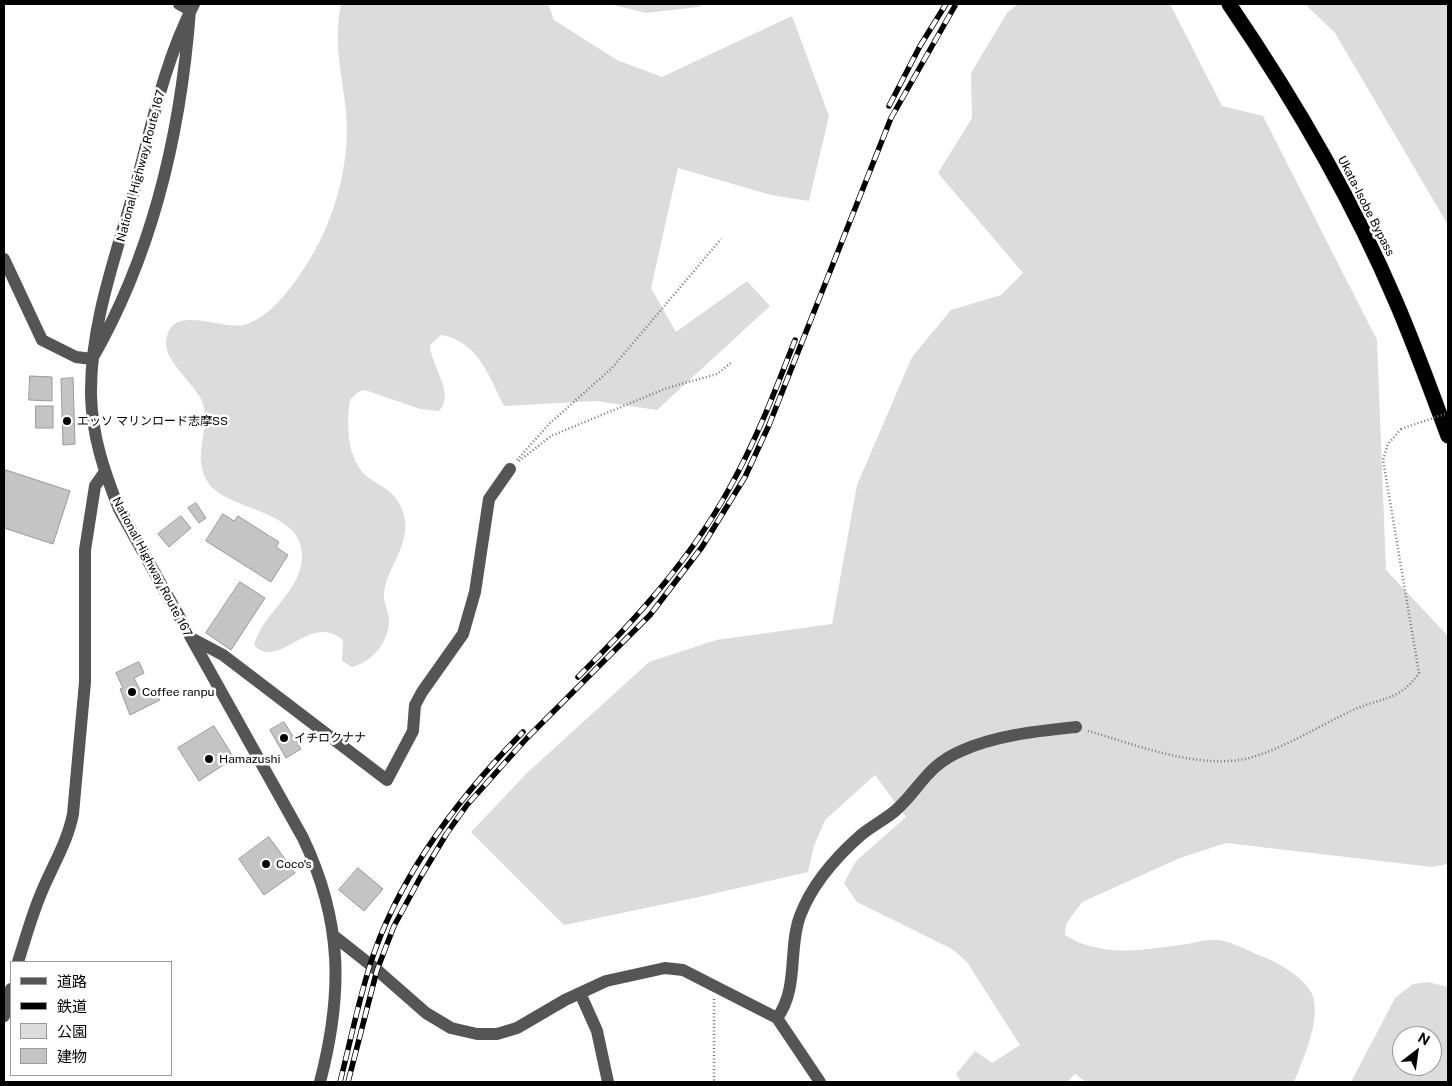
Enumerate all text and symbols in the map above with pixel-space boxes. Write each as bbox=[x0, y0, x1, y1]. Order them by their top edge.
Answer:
street label: National Highway Route 167 bbox=[114, 89, 168, 243]
street label: Ukata-Isobe Bypass bbox=[1335, 154, 1397, 258]
place label: エッソ マリンロード志摩SS bbox=[77, 414, 228, 428]
marker: エッソ マリンロード志摩SS bbox=[61, 415, 73, 427]
street label: National Highway Route 167 bbox=[109, 495, 195, 639]
place label: Coffee ranpu bbox=[142, 685, 215, 699]
marker: Coffee ranpu bbox=[126, 686, 138, 698]
place label: イチロクナナ bbox=[294, 731, 366, 745]
marker: イチロクナナ bbox=[278, 732, 290, 744]
place label: Hamazushi bbox=[219, 752, 280, 766]
marker: Hamazushi bbox=[203, 753, 215, 765]
place label: Coco's bbox=[276, 857, 312, 871]
marker: Coco's bbox=[260, 858, 272, 870]
legend bbox=[10, 961, 172, 1076]
text: 道路 bbox=[57, 973, 87, 990]
text: 鉄道 bbox=[57, 998, 87, 1015]
text: 公園 bbox=[57, 1023, 87, 1040]
north arrow bbox=[1392, 1026, 1442, 1076]
text: N bbox=[1415, 1029, 1433, 1049]
text: 建物 bbox=[57, 1048, 87, 1065]

